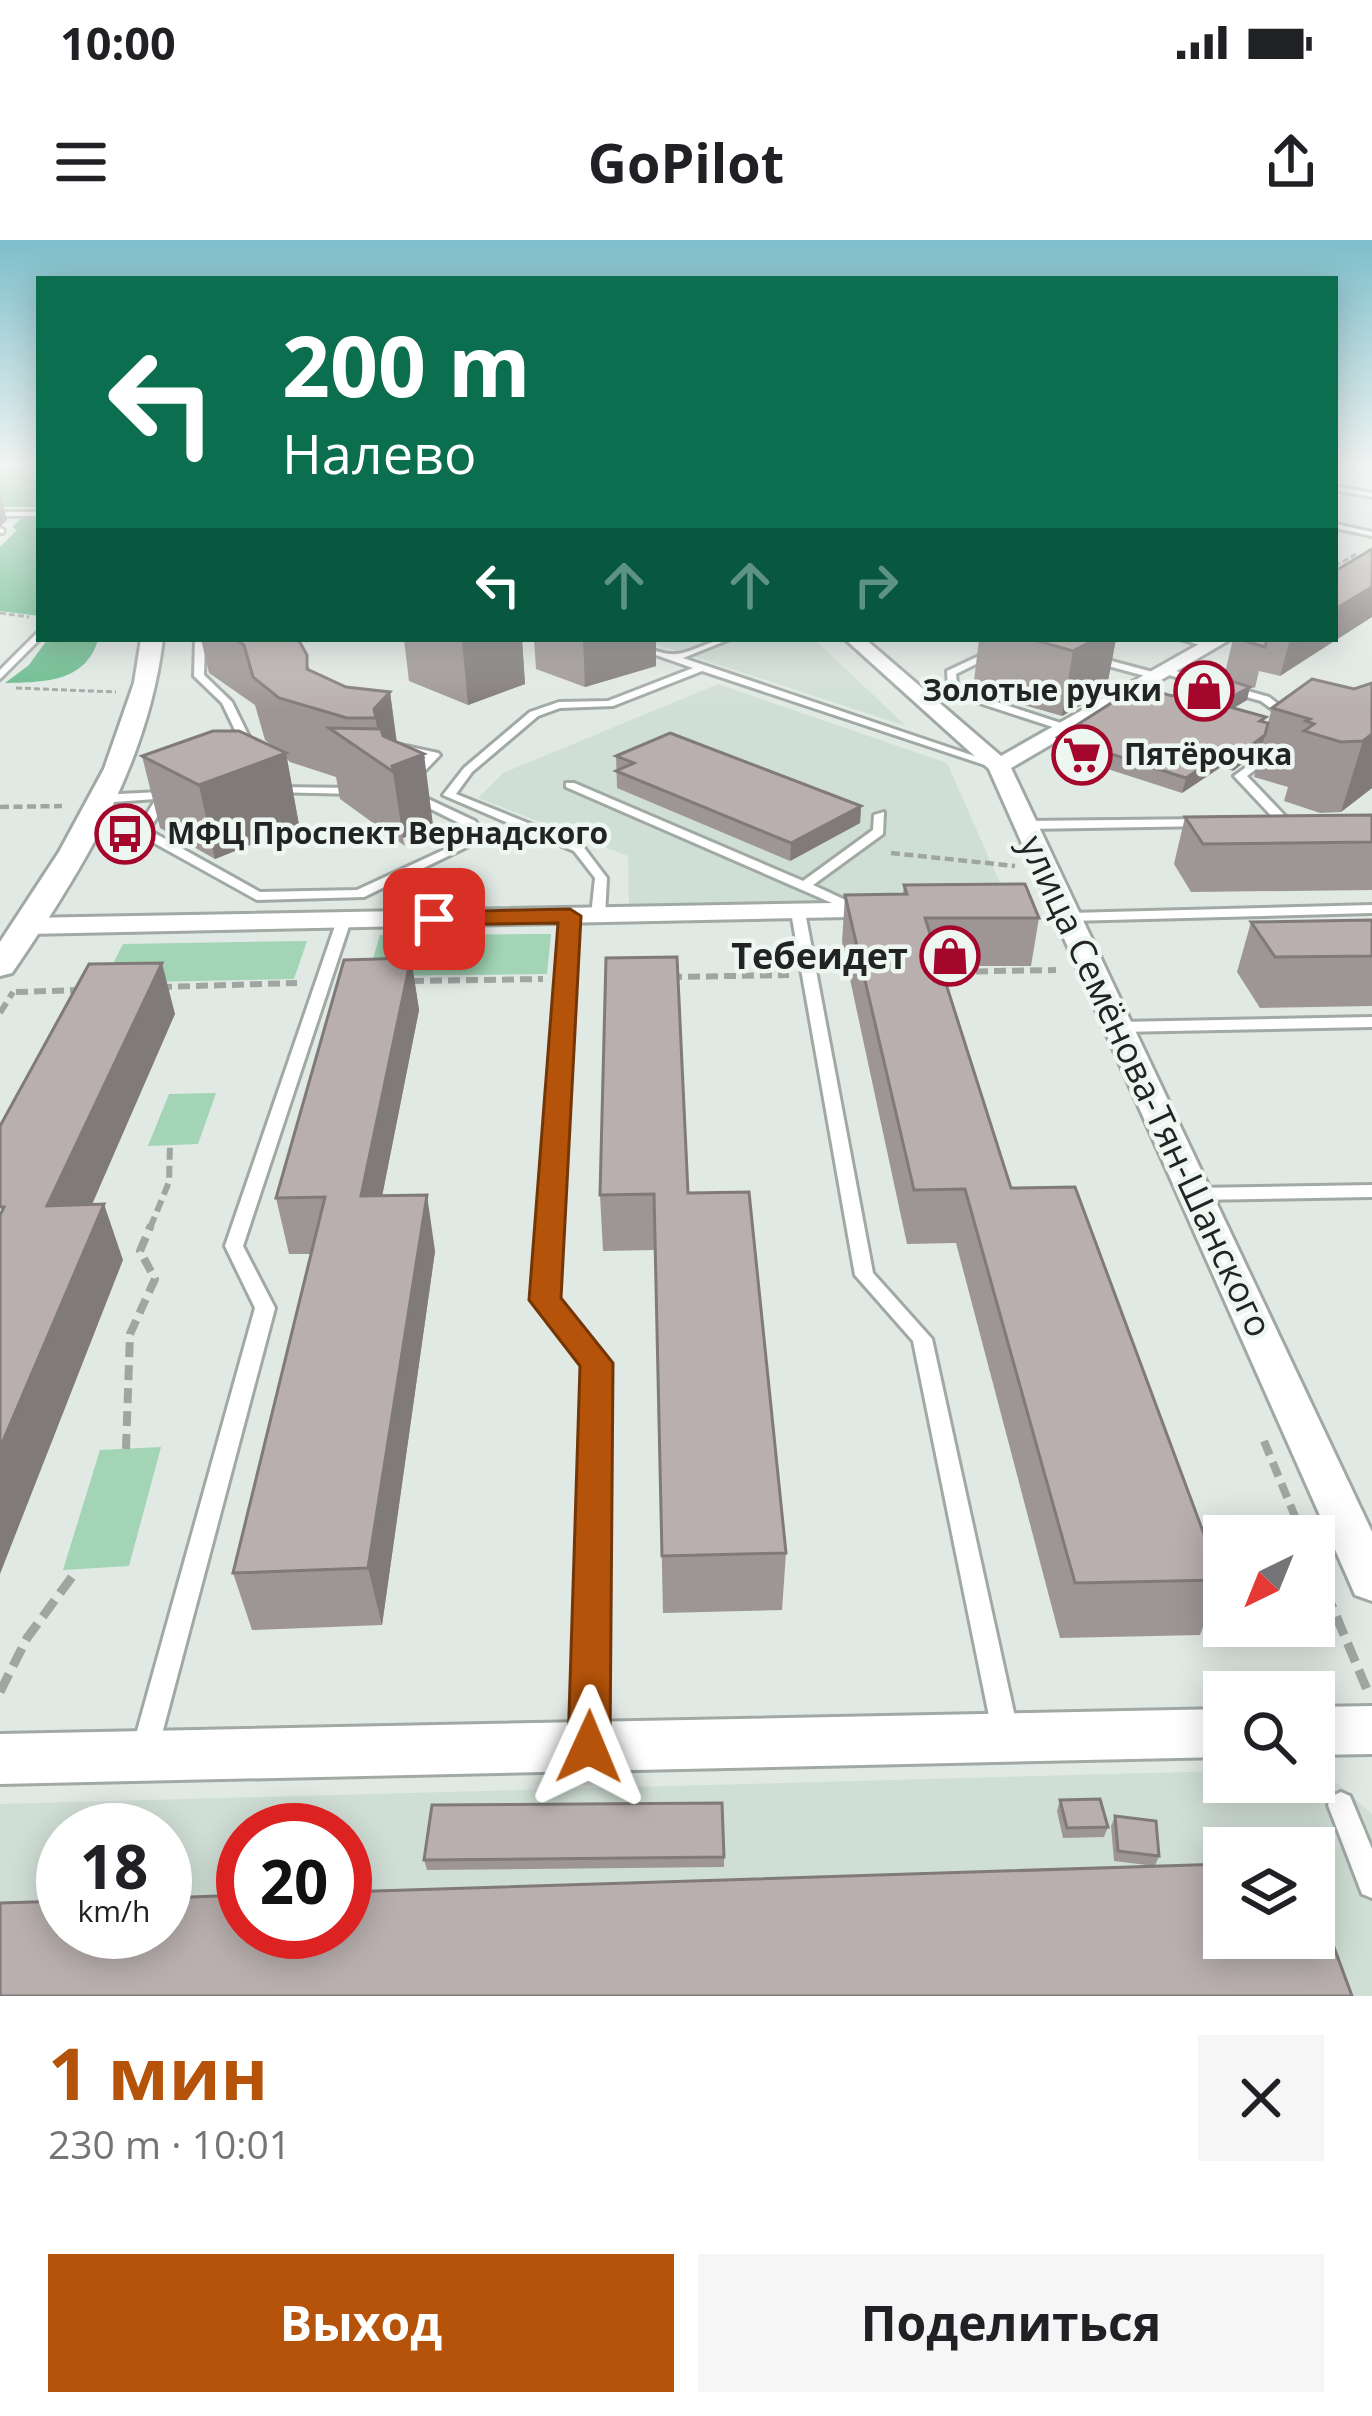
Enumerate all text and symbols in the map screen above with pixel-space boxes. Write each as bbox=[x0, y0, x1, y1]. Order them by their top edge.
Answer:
text: 10:00 bbox=[60, 12, 176, 73]
text: GoPilot bbox=[588, 125, 784, 199]
icon: menu bbox=[48, 129, 114, 195]
icon: share bbox=[1258, 129, 1324, 195]
text: 200 m bbox=[282, 307, 530, 422]
icon: left bbox=[84, 324, 240, 480]
text: Налево bbox=[282, 416, 477, 490]
icon: left bbox=[465, 552, 531, 618]
icon: ahead bbox=[591, 552, 657, 618]
icon: ahead bbox=[717, 552, 783, 618]
icon: right bbox=[843, 552, 909, 618]
shop icon: Золотые ручки bbox=[1173, 660, 1235, 722]
place label: Золотые ручки bbox=[923, 669, 1162, 710]
supermarket icon: Пятёрочка bbox=[1051, 724, 1113, 786]
place label: Пятёрочка bbox=[1124, 733, 1292, 774]
bus stop icon: МФЦ Проспект Вернадского bbox=[94, 803, 156, 865]
place label: МФЦ Проспект Вернадского bbox=[167, 812, 608, 853]
street label: улица Семёнова-Тян-Шанского bbox=[1008, 827, 1285, 1345]
pin bbox=[383, 868, 485, 970]
icon: arrive bbox=[401, 886, 467, 952]
shop icon: Тебеидет bbox=[919, 925, 981, 987]
place label: Тебеидет bbox=[731, 931, 908, 980]
north arrow bbox=[1203, 1515, 1335, 1647]
map controls bbox=[1203, 1515, 1335, 1959]
button: search bbox=[1203, 1671, 1335, 1803]
position arrow bbox=[526, 1684, 652, 1810]
speed limit sign: 20 bbox=[216, 1803, 372, 1959]
text: 18 bbox=[80, 1825, 148, 1907]
button: layers bbox=[1203, 1827, 1335, 1959]
text: km/h bbox=[78, 1890, 150, 1931]
text: 1 мин bbox=[48, 2023, 268, 2121]
button: close bbox=[1198, 2035, 1324, 2161]
text: 230 m · 10:01 bbox=[48, 2117, 291, 2170]
button: Выход bbox=[48, 2254, 674, 2392]
button: Поделиться bbox=[698, 2254, 1324, 2392]

